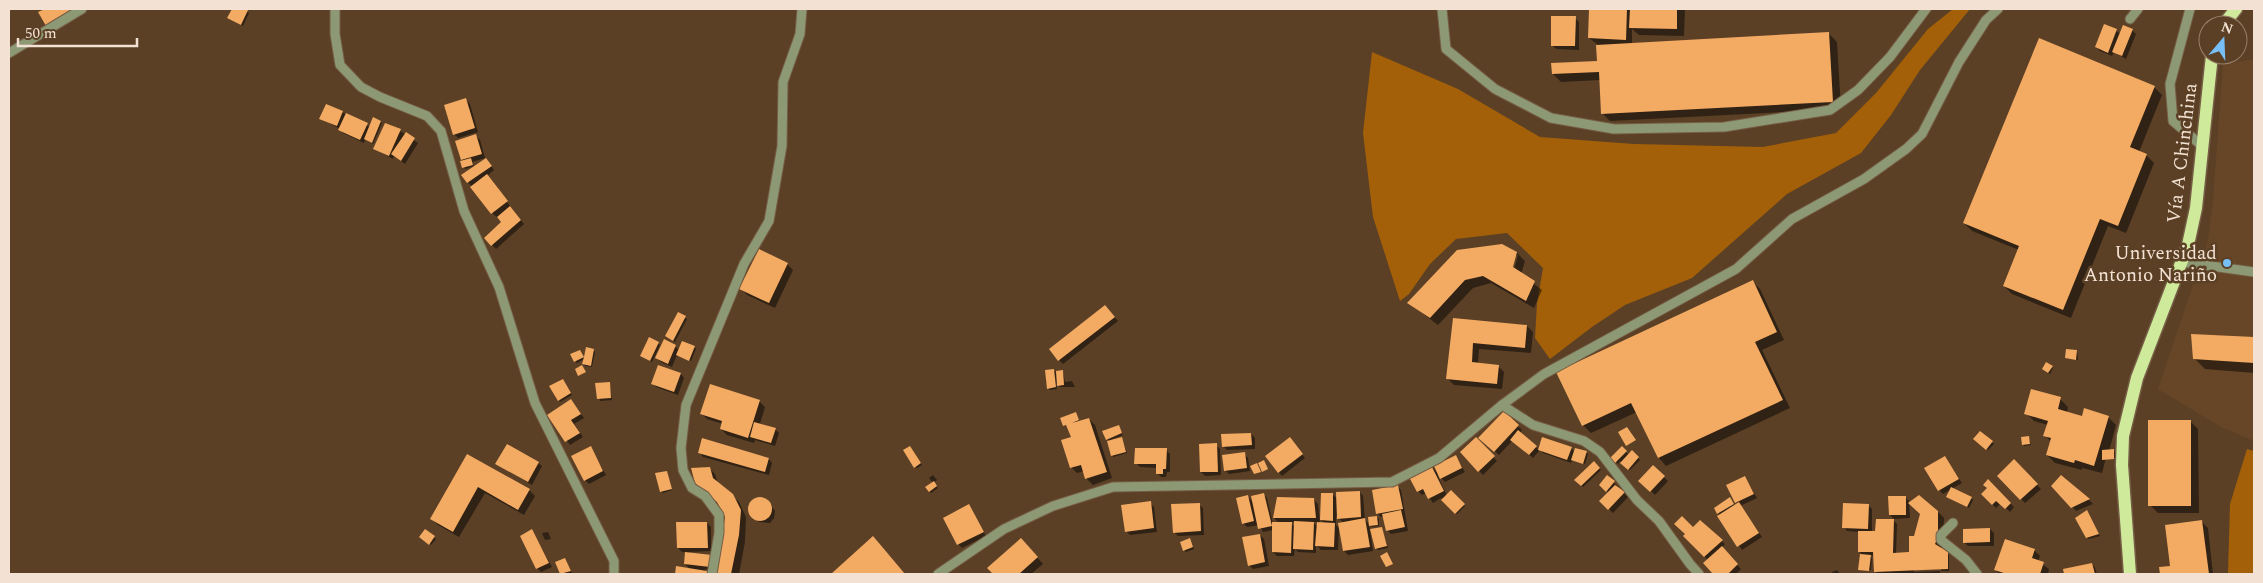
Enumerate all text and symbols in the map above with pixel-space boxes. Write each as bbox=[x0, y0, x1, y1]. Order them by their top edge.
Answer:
scale bar bbox=[18, 15, 136, 47]
north arrow bbox=[2198, 15, 2248, 65]
text: N bbox=[2218, 16, 2236, 40]
text: 50 m bbox=[25, 22, 57, 45]
street label: Vía A Chinchina bbox=[2160, 81, 2206, 225]
place label: Universidad Antonio Nariño bbox=[2084, 239, 2217, 290]
marker: Universidad Antonio Nariño bbox=[2221, 257, 2233, 269]

